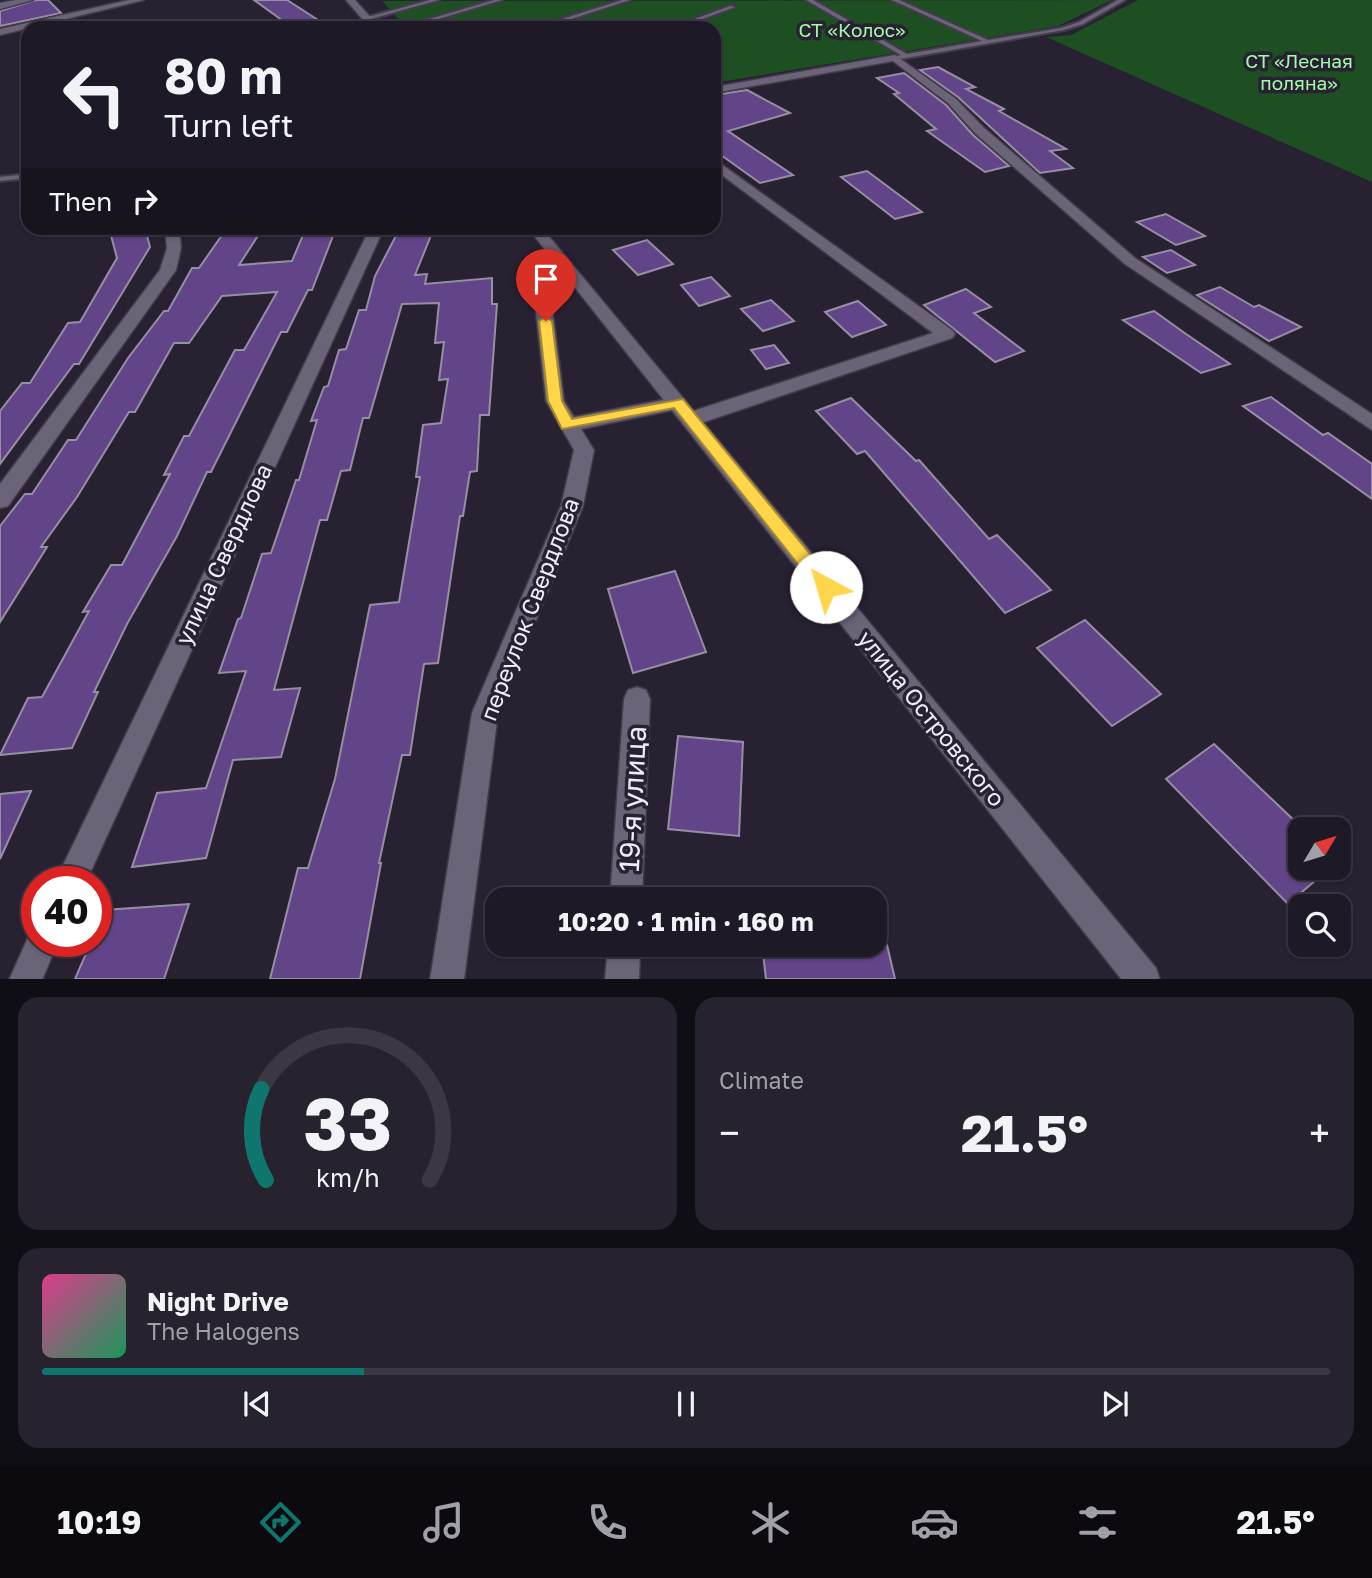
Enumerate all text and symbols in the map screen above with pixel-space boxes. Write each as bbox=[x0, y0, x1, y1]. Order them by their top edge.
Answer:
park label: СТ «Колос» bbox=[799, 18, 905, 41]
text: 80 m bbox=[164, 46, 282, 105]
icon: left bbox=[49, 49, 140, 140]
park label: СТ «Лесная поляна» bbox=[1245, 49, 1353, 94]
text: Turn left bbox=[164, 106, 293, 144]
icon: right bbox=[126, 182, 164, 220]
text: Then bbox=[49, 186, 112, 217]
pin bbox=[516, 249, 576, 321]
icon: arrive bbox=[527, 260, 565, 298]
street label: улица Свердлова bbox=[169, 459, 277, 649]
street label: переулок Свердлова bbox=[474, 494, 584, 724]
position arrow bbox=[789, 550, 863, 624]
street label: улица Островского bbox=[852, 624, 1012, 812]
street label: 19-я улица bbox=[612, 725, 652, 873]
north arrow bbox=[1288, 817, 1351, 880]
map controls bbox=[1288, 817, 1351, 957]
speed limit sign: 40 bbox=[21, 866, 112, 957]
button: search bbox=[1288, 894, 1351, 957]
text: 10:20 · 1 min · 160 m bbox=[558, 906, 814, 937]
text: Climate bbox=[719, 1066, 804, 1094]
text: 33 bbox=[303, 1079, 392, 1166]
text: 21.5° bbox=[961, 1101, 1088, 1163]
text: − bbox=[719, 1110, 740, 1155]
text: + bbox=[1309, 1110, 1330, 1155]
text: km/h bbox=[316, 1161, 379, 1192]
text: Night Drive bbox=[147, 1286, 289, 1317]
text: The Halogens bbox=[147, 1317, 300, 1345]
icon: previous bbox=[238, 1385, 276, 1423]
icon: pause bbox=[667, 1385, 705, 1423]
icon: next bbox=[1096, 1385, 1134, 1423]
icon: directions bbox=[256, 1498, 305, 1547]
icon: music bbox=[419, 1498, 468, 1547]
icon: phone bbox=[583, 1498, 632, 1547]
icon: climate bbox=[746, 1498, 795, 1547]
icon: car bbox=[910, 1498, 959, 1547]
icon: filters bbox=[1073, 1498, 1122, 1547]
text: 10:19 bbox=[57, 1503, 142, 1541]
text: 21.5° bbox=[1236, 1503, 1315, 1541]

